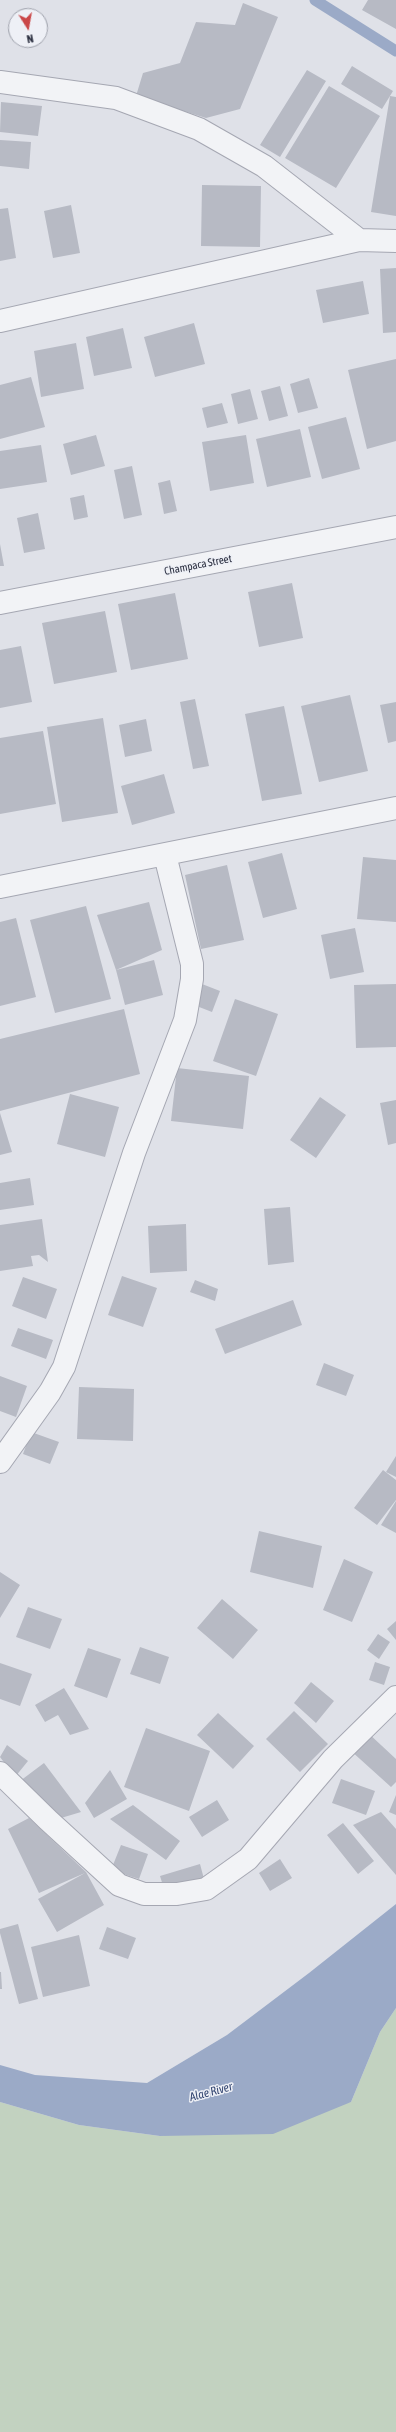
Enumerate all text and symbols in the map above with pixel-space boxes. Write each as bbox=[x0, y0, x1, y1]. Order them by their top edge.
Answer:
north arrow bbox=[8, 8, 48, 48]
text: N bbox=[26, 32, 34, 45]
street label: Champaca Street bbox=[163, 552, 233, 578]
water label: Alae River bbox=[188, 2079, 234, 2105]

